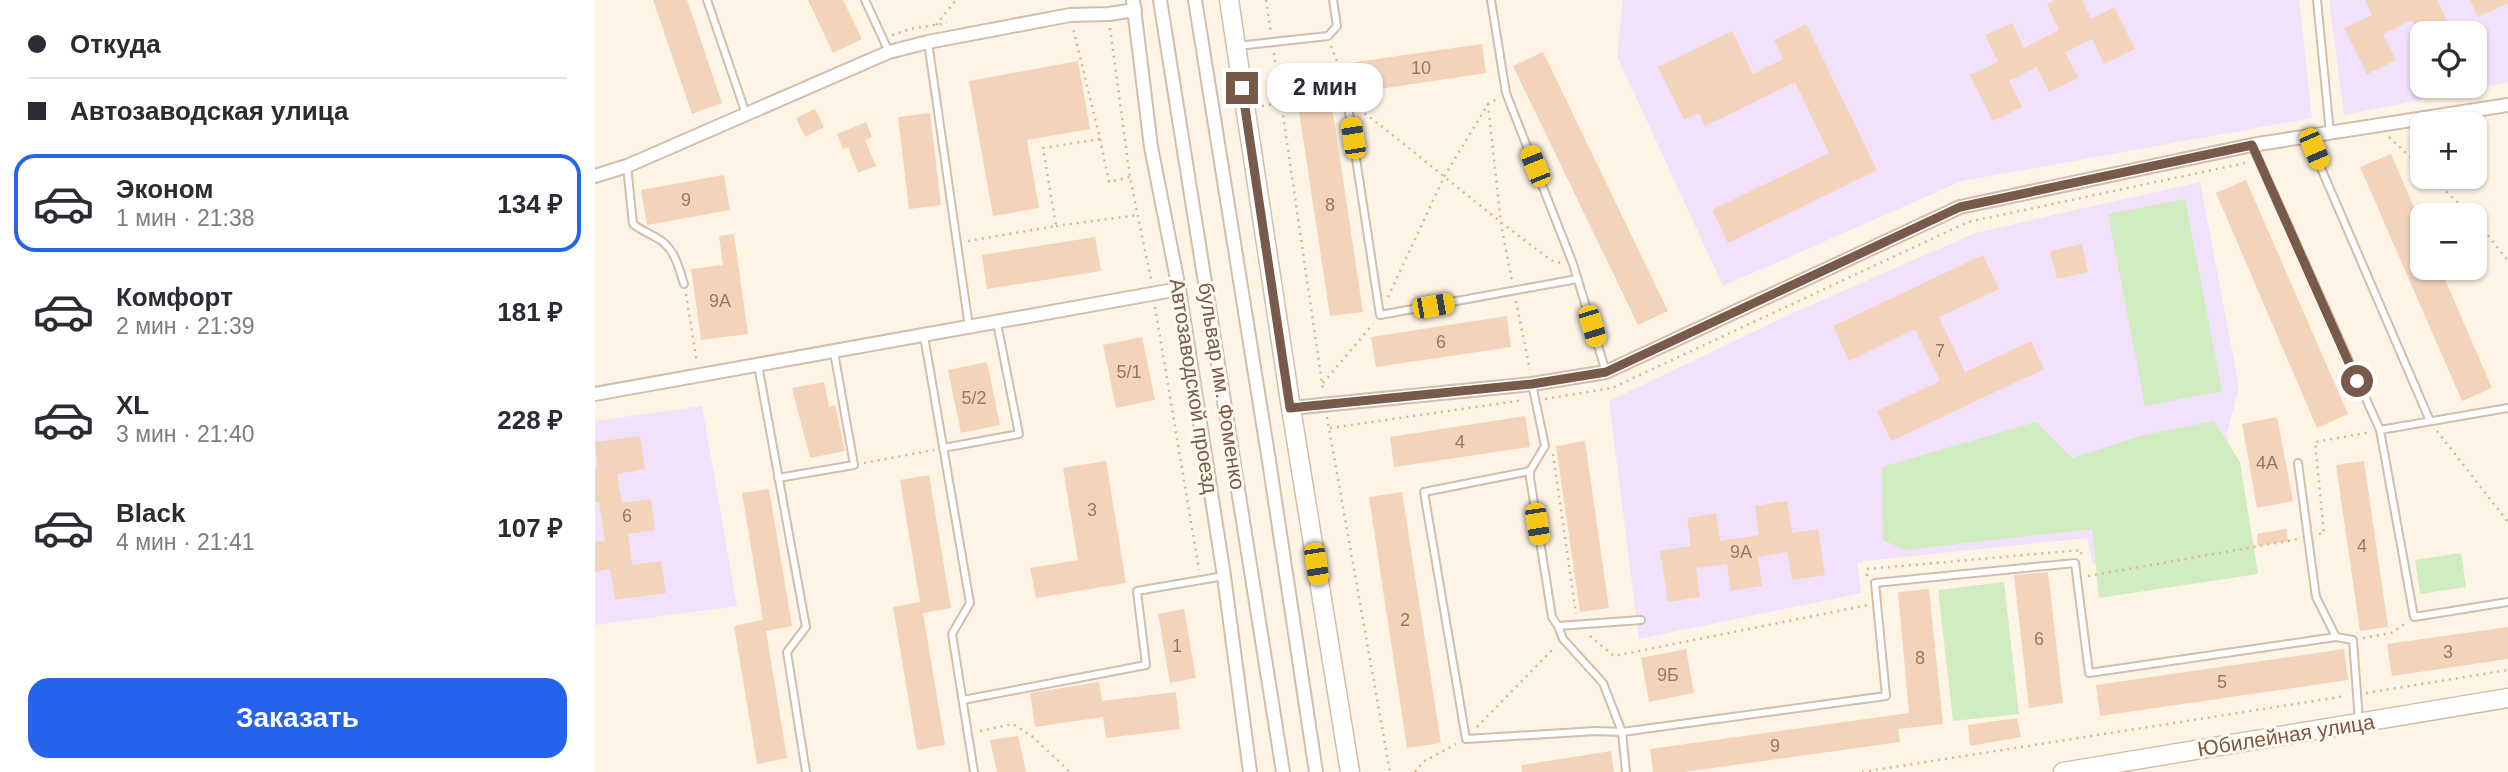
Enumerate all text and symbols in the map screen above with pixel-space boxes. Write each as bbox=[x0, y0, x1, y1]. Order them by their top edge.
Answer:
map controls bbox=[2410, 21, 2487, 280]
button: locate bbox=[2410, 21, 2487, 98]
text: Откуда bbox=[70, 29, 161, 59]
house number: 10 bbox=[1411, 58, 1431, 78]
callout: 2 мин bbox=[1267, 64, 1382, 112]
route end bbox=[1226, 72, 1258, 104]
text: 2 мин bbox=[1293, 74, 1357, 100]
text: Автозаводская улица bbox=[70, 96, 348, 126]
button: + bbox=[2410, 112, 2487, 189]
car bbox=[1340, 116, 1367, 160]
car bbox=[2297, 126, 2332, 172]
car bbox=[1518, 143, 1553, 189]
icon: car bbox=[32, 172, 95, 235]
text: Эконом bbox=[116, 174, 214, 204]
text: 134 ₽ bbox=[497, 189, 563, 219]
house number: 9 bbox=[681, 190, 691, 210]
house number: 8 bbox=[1325, 195, 1335, 215]
button: − bbox=[2410, 203, 2487, 280]
text: 1 мин · 21:38 bbox=[116, 205, 255, 231]
street label: Автозаводской проезд bbox=[1166, 277, 1222, 495]
icon: car bbox=[32, 280, 95, 343]
street label: бульвар им. Фоменко bbox=[1194, 281, 1250, 491]
text: Комфорт bbox=[116, 282, 233, 312]
house number: 9А bbox=[709, 291, 731, 311]
car bbox=[1411, 292, 1456, 320]
text: 181 ₽ bbox=[497, 297, 563, 327]
car bbox=[1576, 303, 1609, 349]
text: 2 мин · 21:39 bbox=[116, 313, 255, 339]
house number: 6 bbox=[1436, 332, 1446, 352]
house number: 7 bbox=[1935, 341, 1945, 361]
house number: 5/1 bbox=[1116, 362, 1142, 382]
route start bbox=[2341, 365, 2373, 397]
icon: car bbox=[32, 388, 95, 451]
house number: 5/2 bbox=[961, 388, 987, 408]
text: XL bbox=[116, 390, 149, 420]
text: 228 ₽ bbox=[497, 405, 563, 435]
text: 3 мин · 21:40 bbox=[116, 421, 255, 447]
house number: 4 bbox=[1455, 432, 1465, 452]
house number: 4А bbox=[2256, 453, 2278, 473]
icon: car bbox=[32, 496, 95, 559]
text: Black bbox=[116, 498, 185, 528]
house number: 3 bbox=[1087, 500, 1097, 520]
car bbox=[1524, 502, 1551, 546]
house number: 6 bbox=[622, 506, 632, 526]
text: 107 ₽ bbox=[497, 513, 563, 543]
text: 4 мин · 21:41 bbox=[116, 529, 255, 555]
house number: 4 bbox=[2357, 536, 2367, 556]
car bbox=[1303, 542, 1330, 586]
house number: 9А bbox=[1730, 542, 1752, 562]
house number: 2 bbox=[1400, 610, 1410, 630]
house number: 6 bbox=[2034, 629, 2044, 649]
house number: 1 bbox=[1172, 636, 1182, 656]
house number: 3 bbox=[2443, 642, 2453, 662]
house number: 8 bbox=[1915, 648, 1925, 668]
house number: 9Б bbox=[1657, 665, 1679, 685]
house number: 5 bbox=[2217, 672, 2227, 692]
button: Заказать bbox=[28, 678, 567, 758]
street label: Юбилейная улица bbox=[2196, 710, 2376, 760]
house number: 9 bbox=[1770, 736, 1780, 756]

